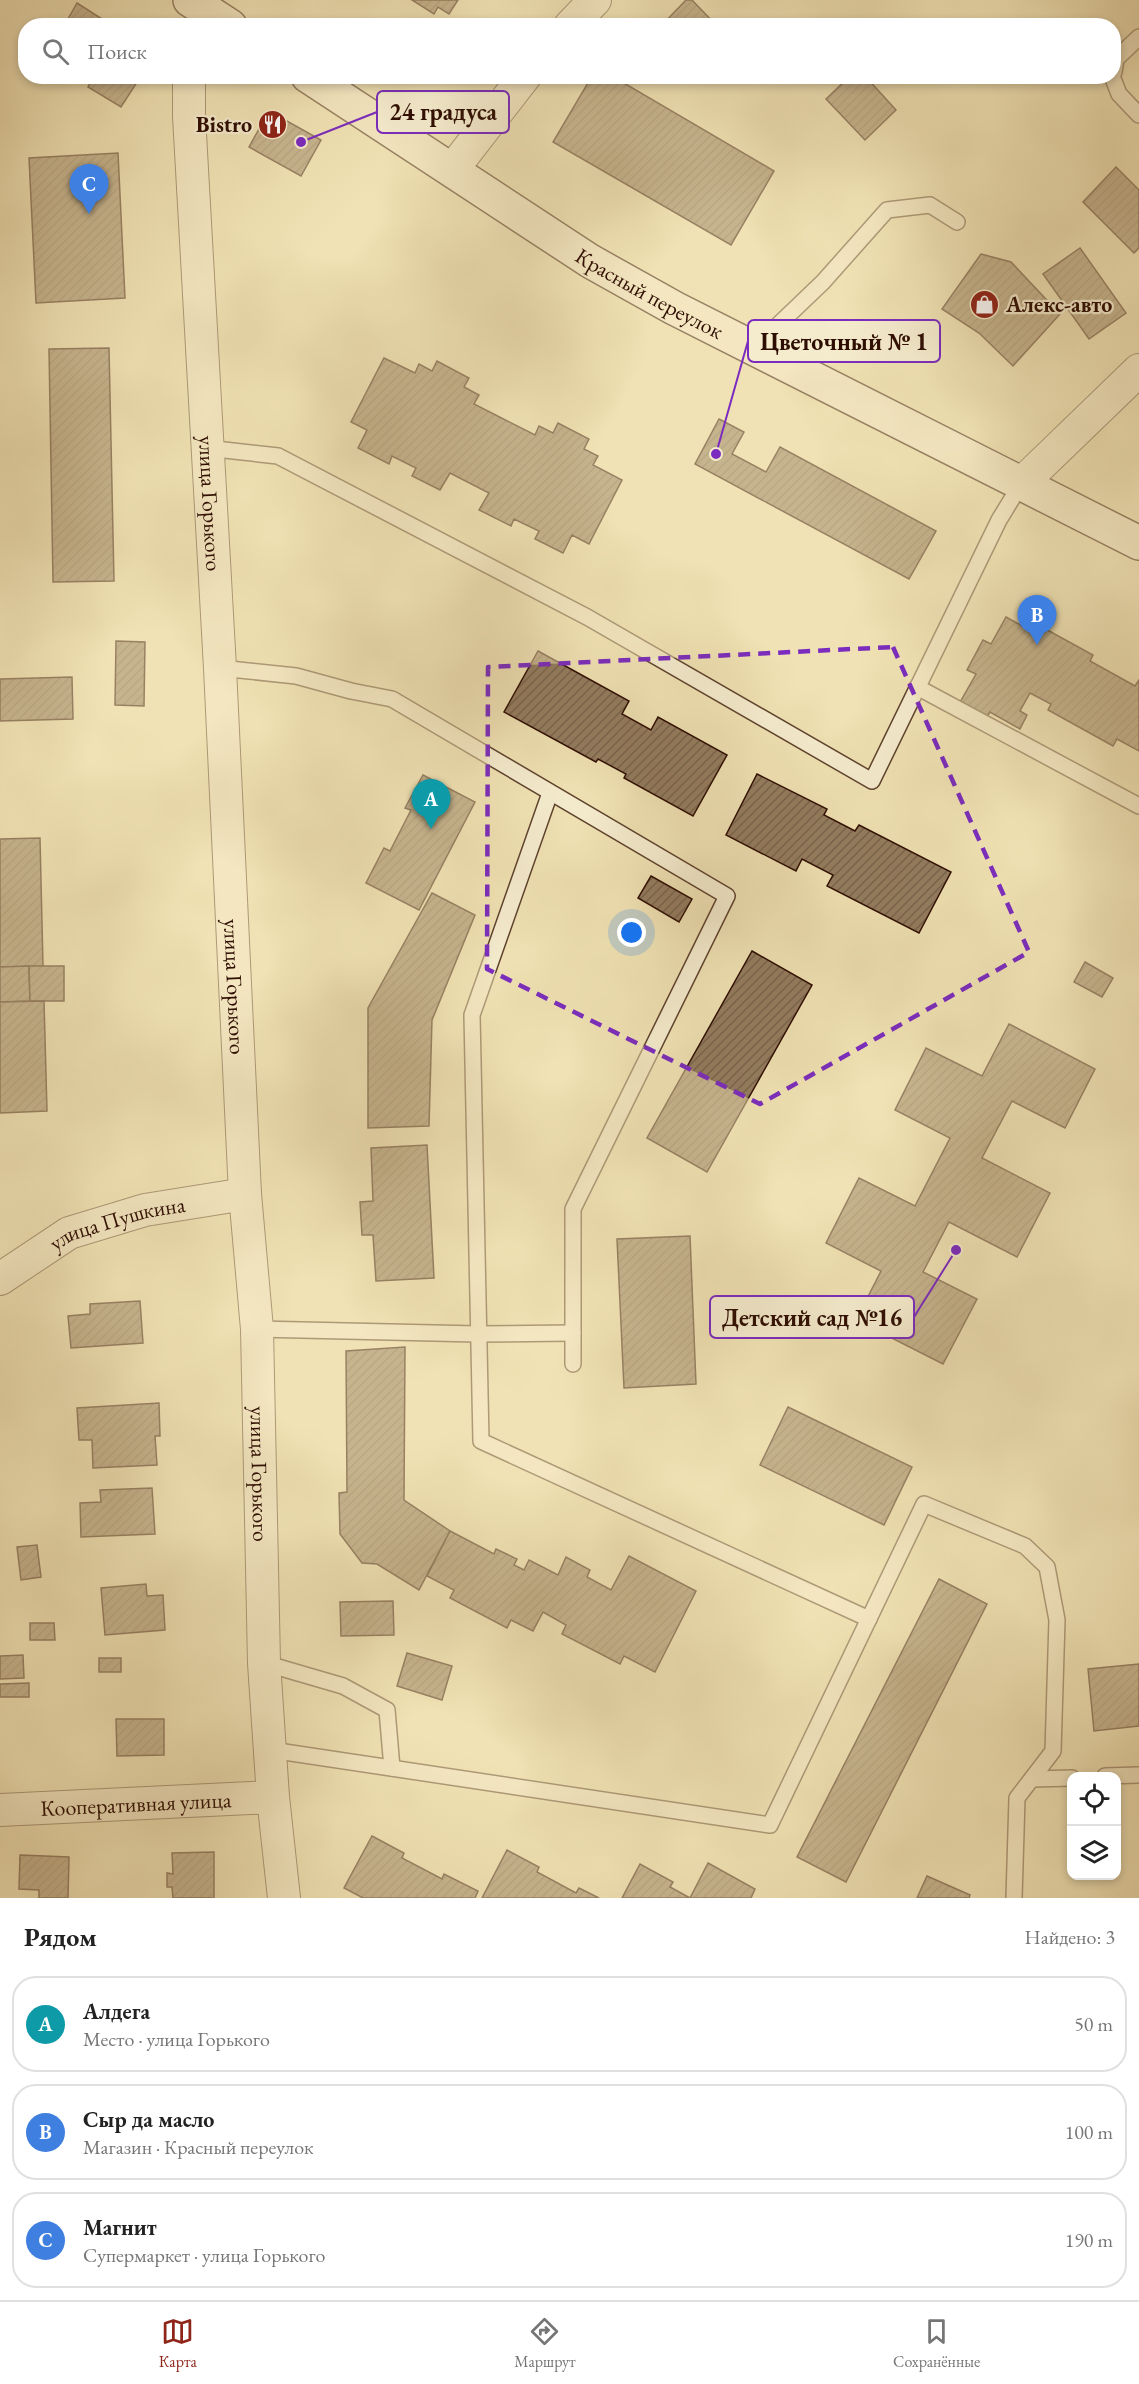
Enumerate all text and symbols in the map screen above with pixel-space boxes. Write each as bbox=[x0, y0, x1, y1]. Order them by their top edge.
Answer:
search box bbox=[18, 18, 1121, 84]
icon: search bbox=[39, 35, 72, 68]
text: Поиск bbox=[87, 37, 147, 66]
callout: 24 градуса bbox=[377, 91, 509, 133]
text: 24 градуса bbox=[389, 96, 498, 128]
restaurant icon: Bistro bbox=[257, 108, 289, 140]
place label: Bistro bbox=[196, 110, 252, 139]
pin: C bbox=[70, 164, 109, 214]
street label: Красный переулок bbox=[570, 241, 729, 346]
shop icon: Алекс-авто bbox=[969, 288, 1001, 320]
place label: Алекс-авто bbox=[1005, 290, 1112, 319]
callout: Цветочный № 1 bbox=[748, 320, 940, 362]
text: Цветочный № 1 bbox=[760, 326, 928, 357]
street label: улица Горького bbox=[192, 435, 229, 572]
pin: B bbox=[1018, 596, 1056, 645]
pin: A bbox=[412, 780, 450, 829]
street label: улица Горького bbox=[217, 918, 252, 1055]
your location bbox=[617, 918, 646, 947]
street label: улица Пушкина bbox=[43, 1190, 187, 1257]
callout: Детский сад №16 bbox=[710, 1296, 914, 1338]
text: Детский сад №16 bbox=[722, 1302, 902, 1333]
street label: улица Горького bbox=[244, 1406, 275, 1542]
map controls bbox=[1067, 1772, 1121, 1880]
button: locate bbox=[1067, 1772, 1121, 1826]
street label: Кооперативная улица bbox=[40, 1785, 232, 1823]
button: layers bbox=[1067, 1826, 1121, 1880]
text: Рядом bbox=[24, 1920, 97, 1954]
text: Найдено: 3 bbox=[1024, 1924, 1115, 1950]
text: Алдега bbox=[83, 1997, 150, 2026]
text: A bbox=[38, 2011, 53, 2037]
text: 50 m bbox=[1074, 2011, 1113, 2037]
text: Место · улица Горького bbox=[83, 2026, 270, 2052]
text: Сыр да масло bbox=[83, 2105, 214, 2134]
text: B bbox=[39, 2119, 52, 2145]
text: 100 m bbox=[1065, 2119, 1113, 2145]
text: Магазин · Красный переулок bbox=[83, 2134, 314, 2160]
text: Магнит bbox=[83, 2213, 157, 2242]
text: C bbox=[38, 2227, 53, 2253]
text: 190 m bbox=[1065, 2227, 1113, 2253]
text: Супермаркет · улица Горького bbox=[83, 2242, 325, 2268]
tab: Карта bbox=[159, 2315, 197, 2372]
tab: Маршрут bbox=[514, 2315, 576, 2372]
tab: Сохранённые bbox=[893, 2315, 980, 2372]

